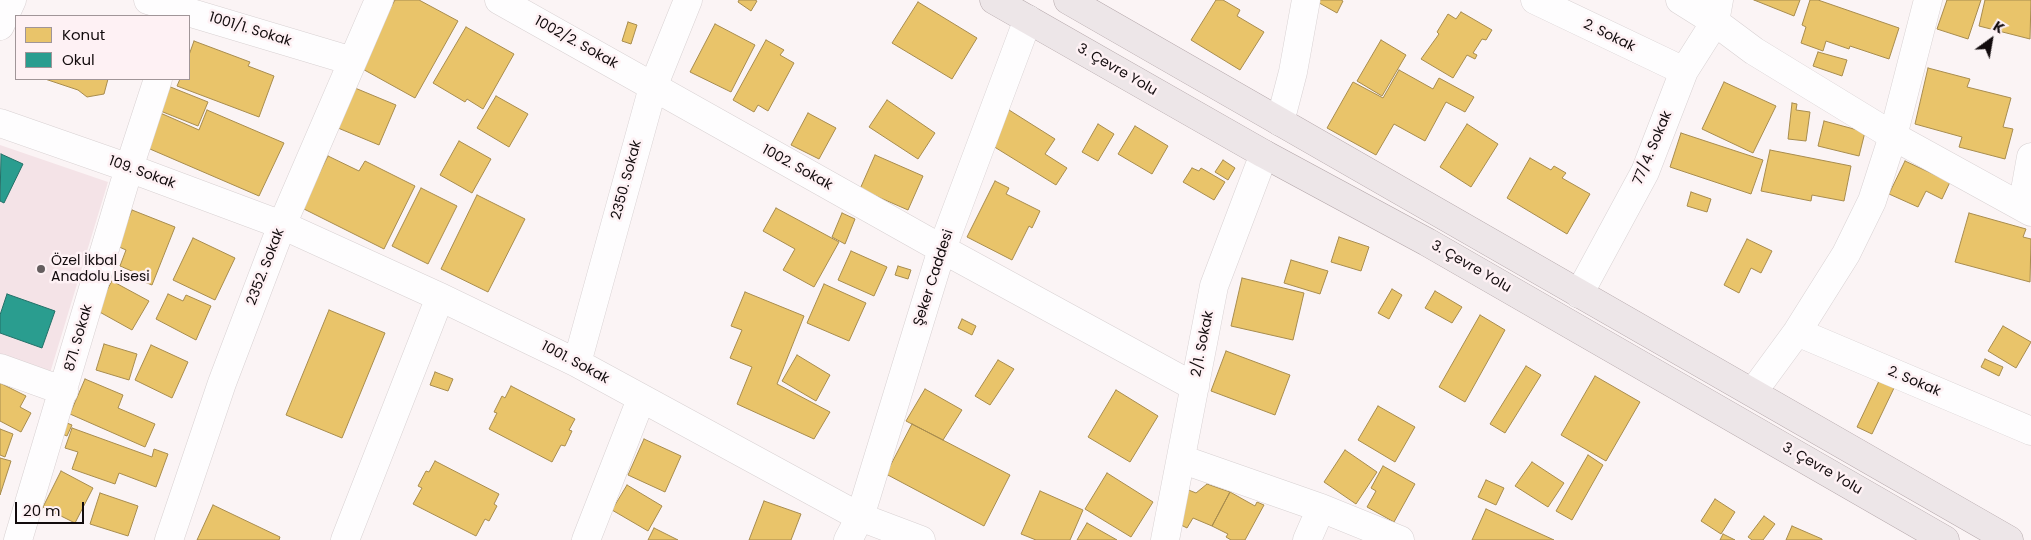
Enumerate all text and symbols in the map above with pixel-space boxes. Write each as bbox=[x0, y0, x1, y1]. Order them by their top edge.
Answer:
street label: 1001/1. Sokak bbox=[207, 9, 293, 51]
street label: 1002/2. Sokak bbox=[531, 13, 621, 73]
legend bbox=[15, 15, 190, 80]
north arrow bbox=[1966, 15, 2016, 65]
street label: 2. Sokak bbox=[1580, 16, 1638, 56]
text: K bbox=[1990, 16, 2008, 38]
text: Konut bbox=[62, 24, 105, 45]
street label: 3. Çevre Yolu bbox=[1074, 40, 1160, 100]
text: Okul bbox=[62, 49, 95, 70]
street label: 77/4. Sokak bbox=[1630, 109, 1676, 187]
street label: 2350. Sokak bbox=[608, 138, 646, 222]
street label: 1002. Sokak bbox=[759, 142, 835, 194]
street label: 109. Sokak bbox=[106, 153, 178, 193]
street label: 2352. Sokak bbox=[244, 226, 288, 308]
street label: Şeker Caddesi bbox=[911, 228, 957, 328]
street label: 3. Çevre Yolu bbox=[1428, 237, 1514, 297]
place label: Özel İkbal Anadolu Lisesi bbox=[51, 253, 150, 286]
marker: Özel İkbal Anadolu Lisesi bbox=[35, 263, 47, 275]
street label: 871. Sokak bbox=[61, 303, 97, 373]
street label: 2/1. Sokak bbox=[1188, 310, 1218, 378]
street label: 1001. Sokak bbox=[538, 338, 612, 388]
street label: 2. Sokak bbox=[1885, 363, 1943, 401]
street label: 3. Çevre Yolu bbox=[1779, 439, 1865, 499]
scale bar bbox=[18, 492, 86, 524]
text: 20 m bbox=[23, 500, 61, 521]

